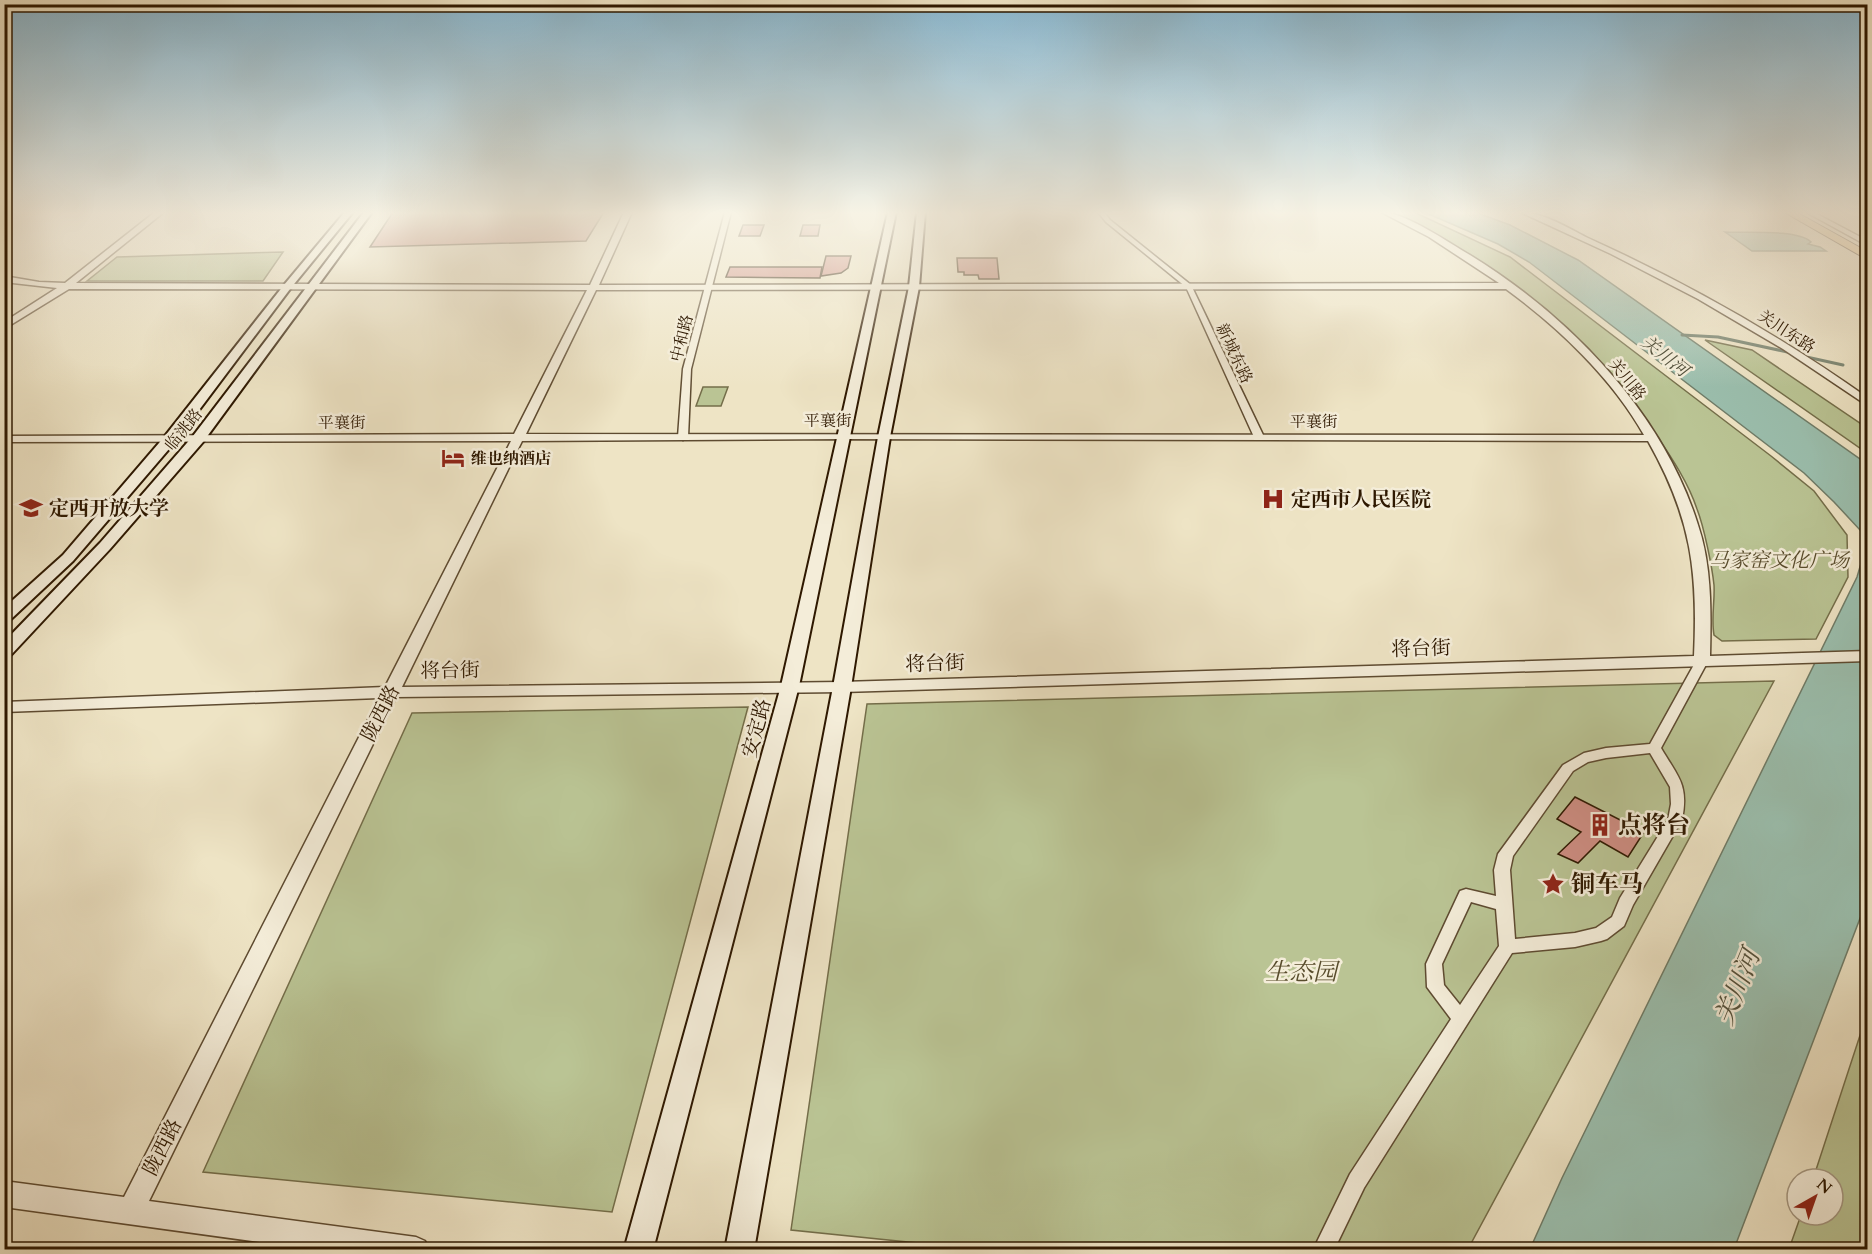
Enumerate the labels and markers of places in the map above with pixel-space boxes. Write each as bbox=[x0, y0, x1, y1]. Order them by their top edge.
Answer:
hotel icon: 维也纳酒店 bbox=[440, 445, 466, 471]
place label: 维也纳酒店 bbox=[471, 448, 551, 470]
hospital icon: 定西市人民医院 bbox=[1260, 486, 1286, 512]
place label: 定西市人民医院 bbox=[1291, 486, 1431, 513]
school or university icon: 定西开放大学 bbox=[18, 495, 44, 521]
place label: 定西开放大学 bbox=[49, 495, 169, 522]
place label: 点将台 bbox=[1618, 809, 1690, 842]
building icon: 点将台 bbox=[1587, 812, 1613, 838]
place label: 铜车马 bbox=[1571, 868, 1643, 901]
place icon: 铜车马 bbox=[1540, 871, 1566, 897]

